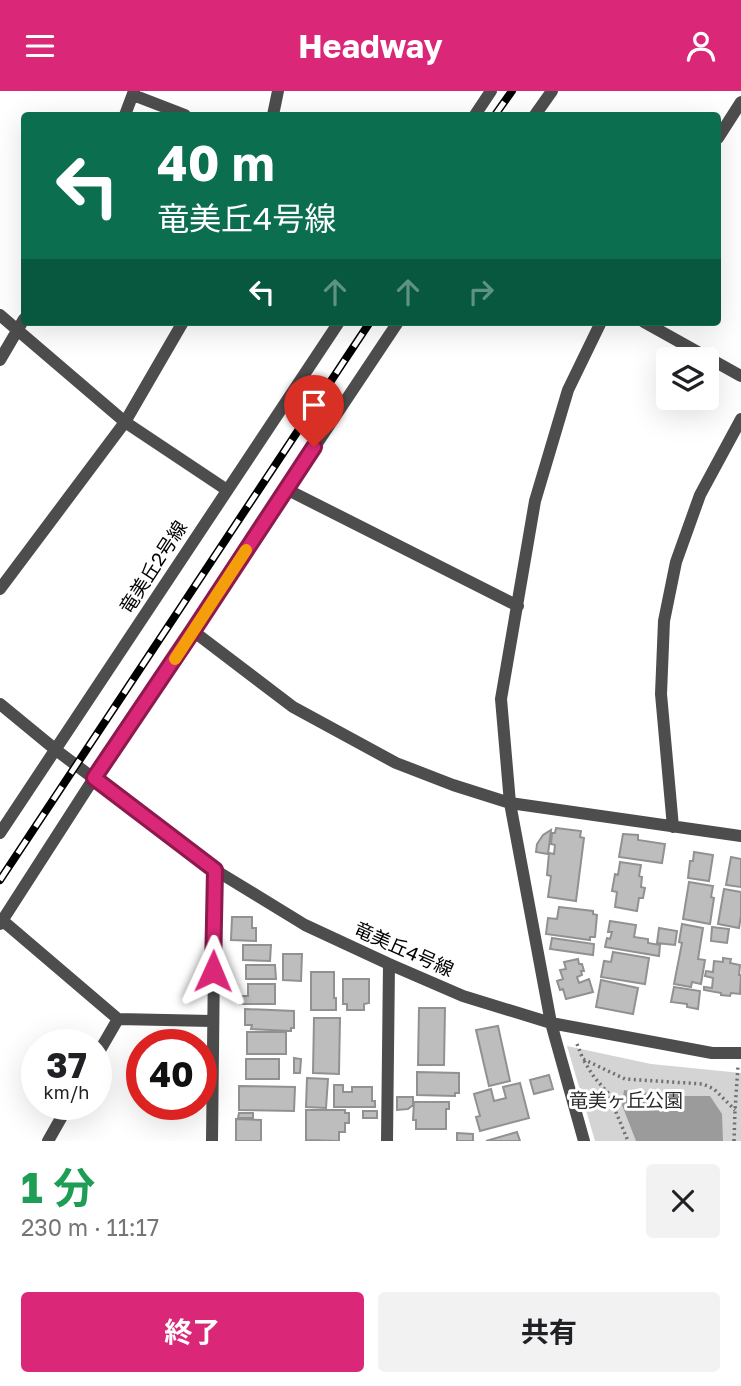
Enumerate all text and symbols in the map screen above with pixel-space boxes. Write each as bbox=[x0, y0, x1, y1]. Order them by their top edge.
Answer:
icon: menu bbox=[21, 27, 59, 65]
text: Headway bbox=[298, 27, 443, 65]
icon: person bbox=[682, 27, 720, 65]
text: 40 m bbox=[157, 133, 275, 192]
icon: left bbox=[42, 140, 133, 231]
text: 竜美丘4号線 bbox=[157, 199, 337, 237]
icon: left bbox=[243, 273, 281, 311]
icon: ahead bbox=[316, 273, 354, 311]
icon: ahead bbox=[389, 273, 427, 311]
icon: right bbox=[462, 273, 500, 311]
map controls bbox=[656, 347, 719, 410]
button: layers bbox=[656, 347, 719, 410]
pin bbox=[284, 375, 344, 447]
icon: arrive bbox=[295, 386, 333, 424]
street label: 竜美丘2号線 bbox=[114, 516, 191, 617]
street label: 竜美丘4号線 bbox=[351, 916, 458, 981]
position arrow bbox=[176, 934, 250, 1008]
speed limit sign: 40 bbox=[126, 1029, 217, 1120]
text: 37 bbox=[46, 1044, 87, 1086]
text: km/h bbox=[44, 1081, 89, 1103]
park label: 竜美ヶ丘公園 bbox=[569, 1088, 683, 1111]
text: 1 分 bbox=[21, 1162, 95, 1212]
button: close bbox=[646, 1164, 720, 1238]
text: 230 m · 11:17 bbox=[21, 1213, 159, 1241]
button: 終了 bbox=[21, 1292, 364, 1372]
button: 共有 bbox=[378, 1292, 720, 1372]

